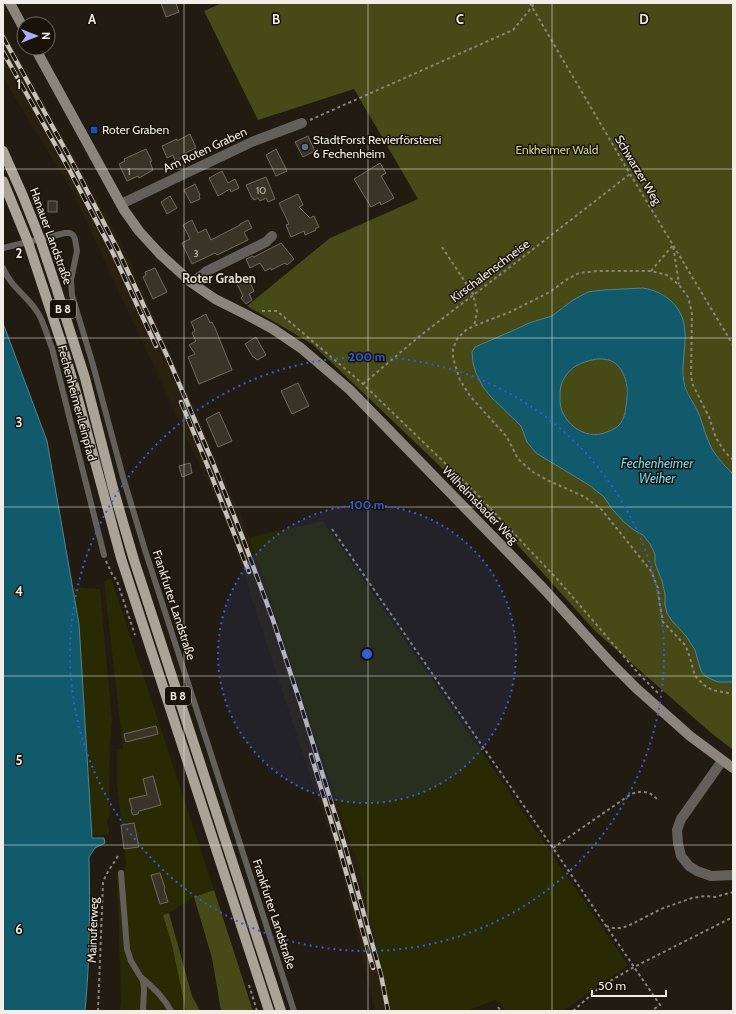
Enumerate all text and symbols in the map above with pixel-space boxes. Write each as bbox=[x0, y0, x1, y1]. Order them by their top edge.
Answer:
text: A bbox=[88, 11, 97, 27]
text: B bbox=[272, 11, 280, 27]
text: C bbox=[456, 11, 464, 27]
text: D bbox=[639, 11, 649, 27]
north arrow bbox=[16, 16, 56, 56]
text: N bbox=[39, 32, 53, 40]
text: 1 bbox=[17, 76, 21, 92]
place label: Roter Graben bbox=[102, 122, 169, 137]
street label: Am Roten Graben bbox=[161, 123, 249, 176]
marker: Roter Graben bbox=[89, 125, 99, 135]
place label: StadtForst Revierförsterei 6 Fechenheim bbox=[313, 132, 441, 161]
street label: Schwarzer Weg bbox=[612, 132, 666, 208]
marker: StadtForst Revierförsterei 6 Fechenheim bbox=[300, 142, 310, 152]
park label: Enkheimer Wald bbox=[515, 142, 599, 157]
house number: 1 bbox=[127, 165, 131, 178]
house number: 10 bbox=[256, 184, 266, 197]
street label: Hanauer Landstraße bbox=[27, 185, 76, 286]
street label: Kirschalenschneise bbox=[447, 236, 532, 305]
text: 2 bbox=[16, 245, 23, 261]
house number: 3 bbox=[193, 247, 199, 260]
district label: Roter Graben bbox=[182, 270, 256, 286]
road number: B 8 bbox=[50, 300, 76, 318]
street label: Fechenheimer Leinpfad bbox=[55, 343, 100, 462]
text: 200 m bbox=[349, 349, 385, 364]
text: 3 bbox=[15, 414, 23, 430]
water label: Fechenheimer Weiher bbox=[621, 455, 694, 486]
street label: Wilhelmsbader Weg bbox=[439, 463, 522, 547]
text: 100 m bbox=[350, 497, 384, 512]
street label: Frankfurter Landstraße bbox=[150, 548, 199, 662]
text: 4 bbox=[15, 583, 23, 599]
centre of rings bbox=[360, 647, 374, 661]
road number: B 8 bbox=[165, 687, 191, 705]
text: 5 bbox=[16, 752, 23, 768]
street label: Frankfurter Landstraße bbox=[250, 857, 299, 971]
street label: Mainuferweg bbox=[84, 896, 101, 963]
text: 6 bbox=[15, 921, 23, 937]
scale bar bbox=[592, 972, 666, 998]
text: 50 m bbox=[598, 978, 626, 993]

